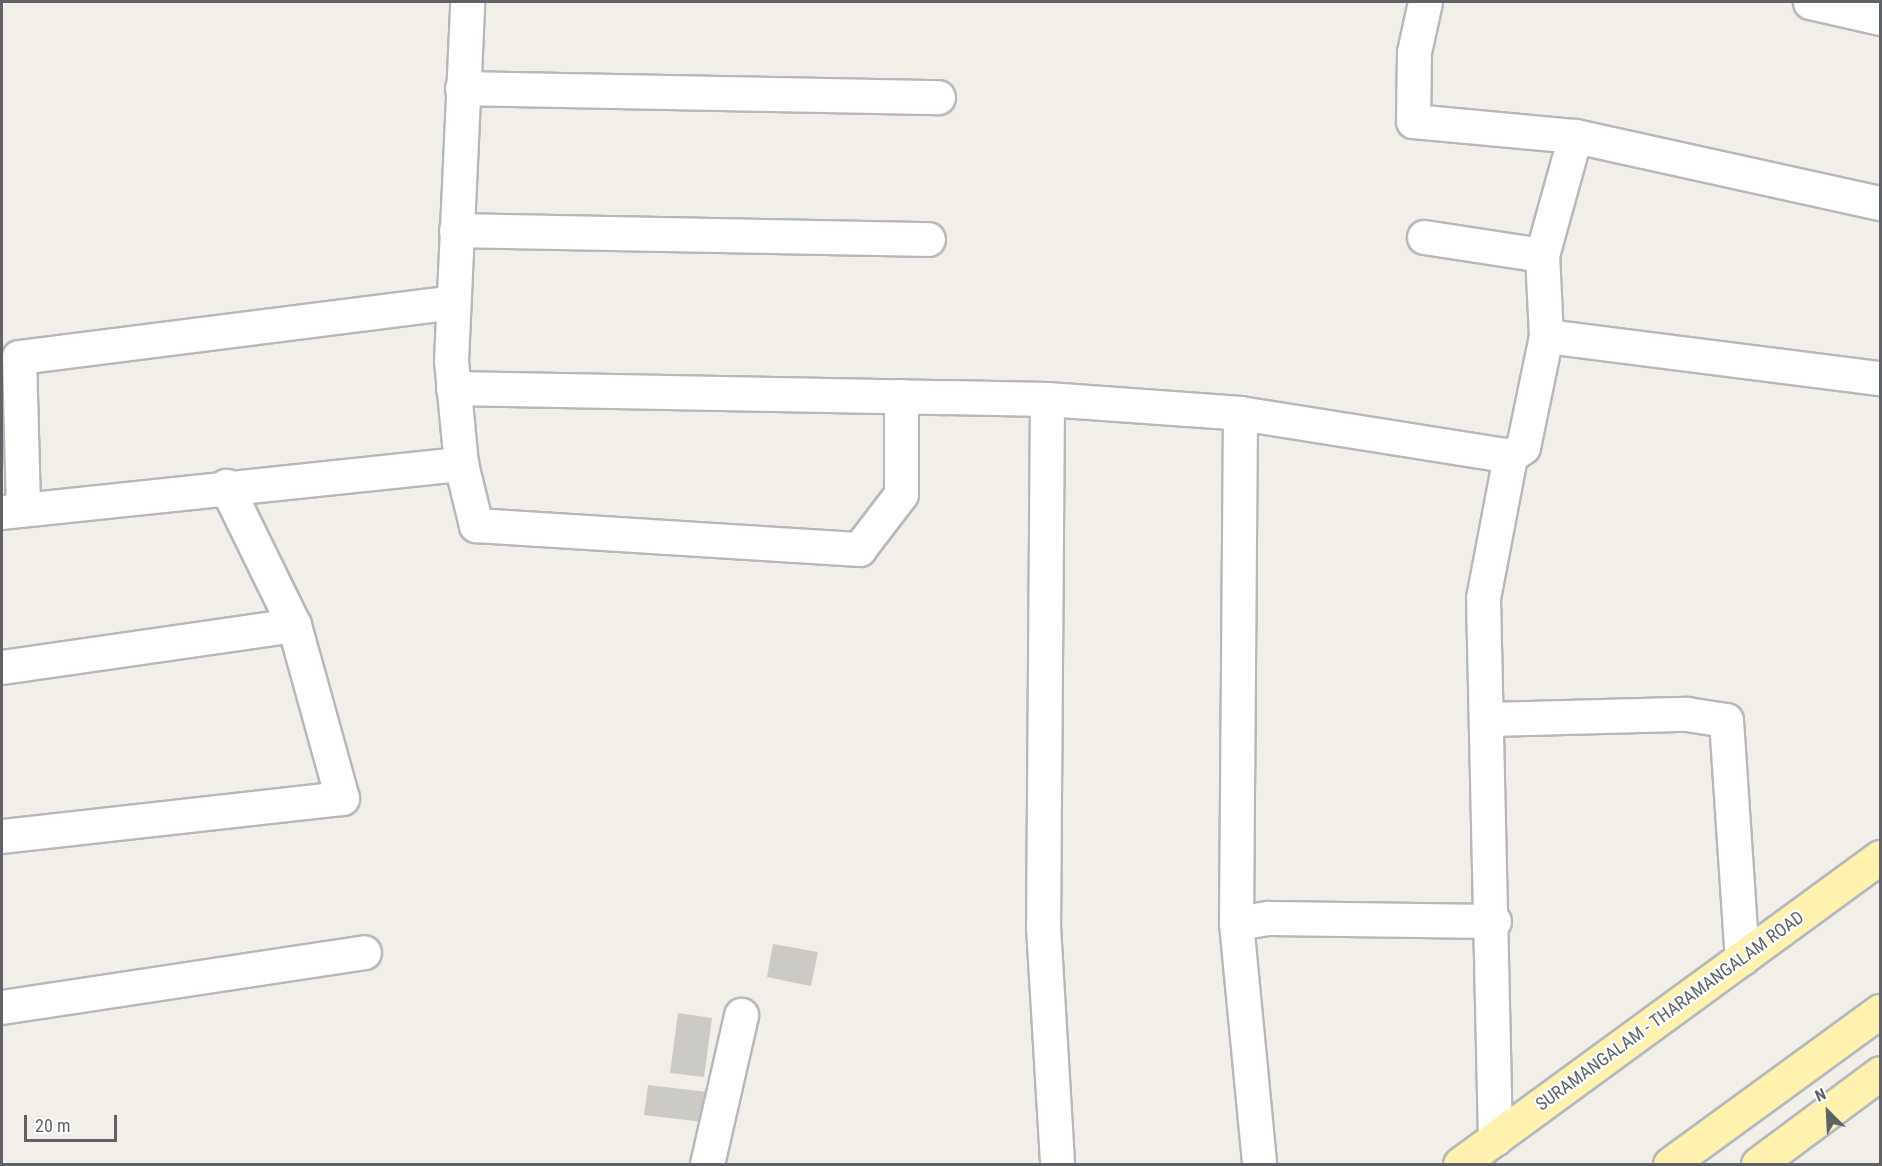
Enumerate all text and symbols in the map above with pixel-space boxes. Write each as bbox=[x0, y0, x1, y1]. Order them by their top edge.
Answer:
street label: SURAMANGALAM - THARAMANGALAM ROAD bbox=[1532, 906, 1808, 1116]
north arrow bbox=[1798, 1082, 1858, 1142]
text: N bbox=[1812, 1084, 1829, 1106]
scale bar bbox=[27, 1103, 120, 1141]
text: 20 m bbox=[35, 1115, 70, 1136]

